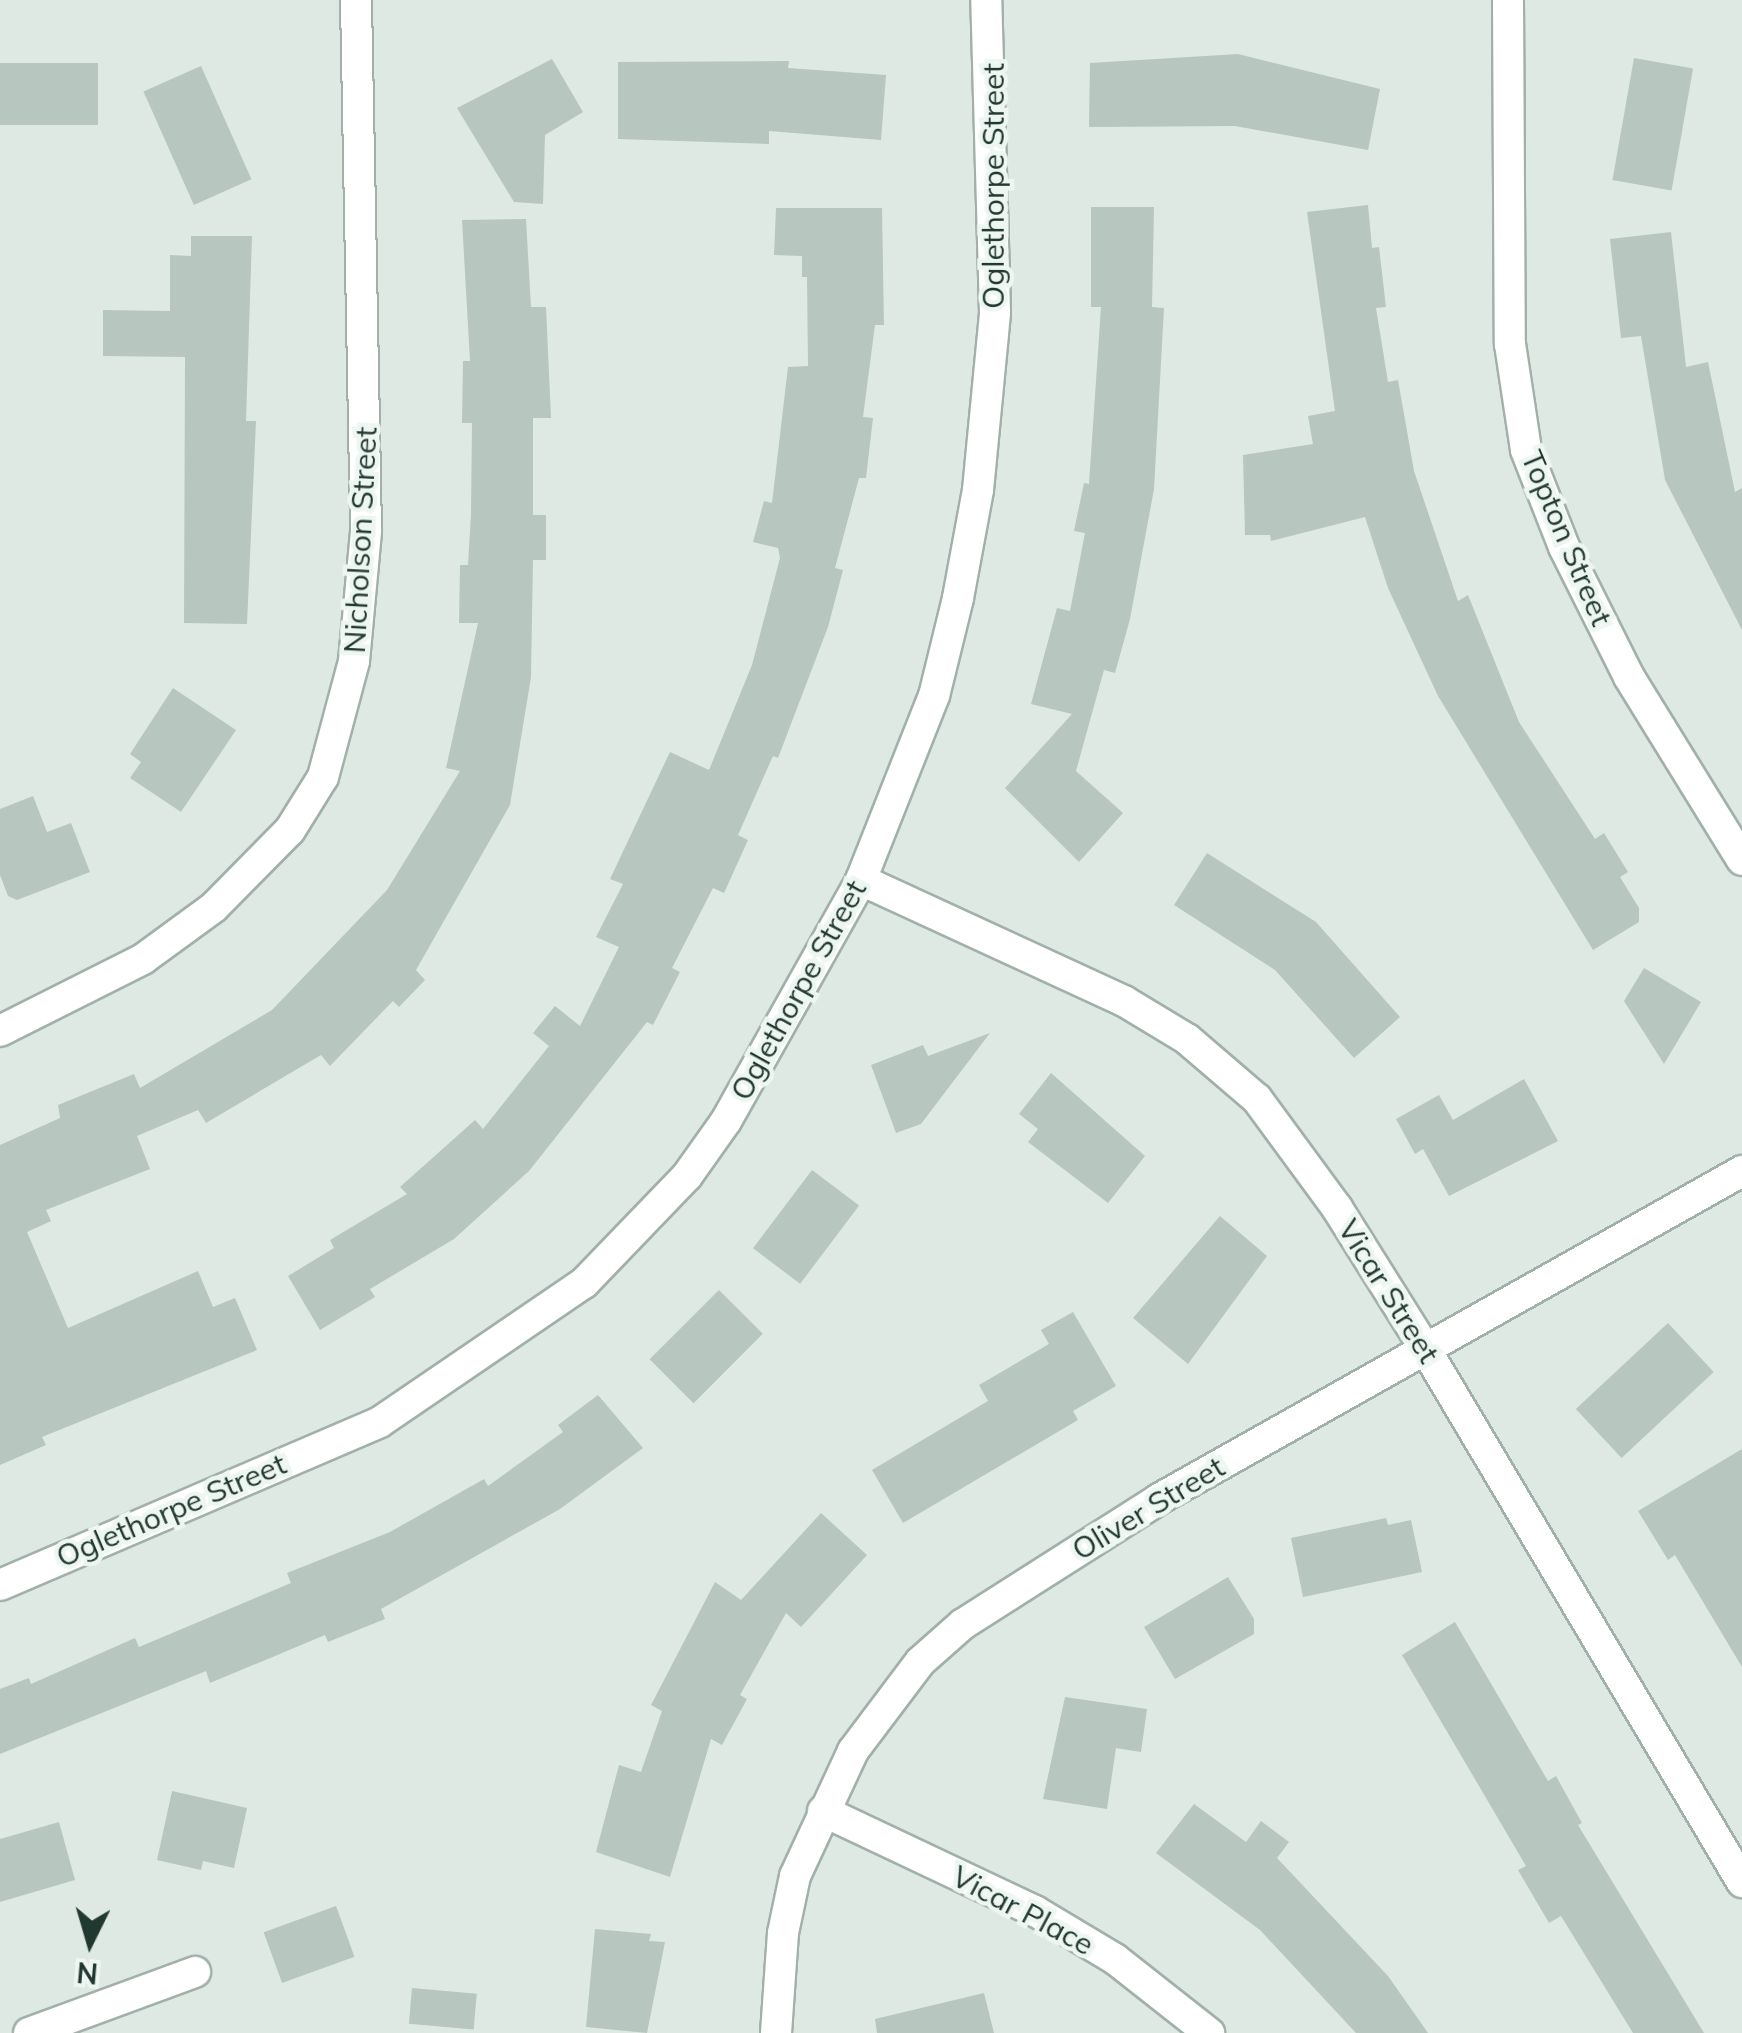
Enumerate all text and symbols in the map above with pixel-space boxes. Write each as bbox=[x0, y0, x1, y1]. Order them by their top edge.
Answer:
street label: Oglethorpe Street bbox=[975, 63, 1011, 309]
street label: Nicholson Street bbox=[336, 426, 384, 654]
street label: Topton Street bbox=[1514, 445, 1620, 631]
street label: Oglethorpe Street bbox=[723, 874, 873, 1106]
street label: Vicar Street bbox=[1331, 1213, 1447, 1369]
street label: Oglethorpe Street bbox=[51, 1445, 291, 1575]
street label: Oliver Street bbox=[1065, 1448, 1231, 1568]
street label: Vicar Place bbox=[946, 1858, 1100, 1962]
north arrow bbox=[40, 1893, 140, 1993]
text: N bbox=[75, 1955, 99, 1992]

